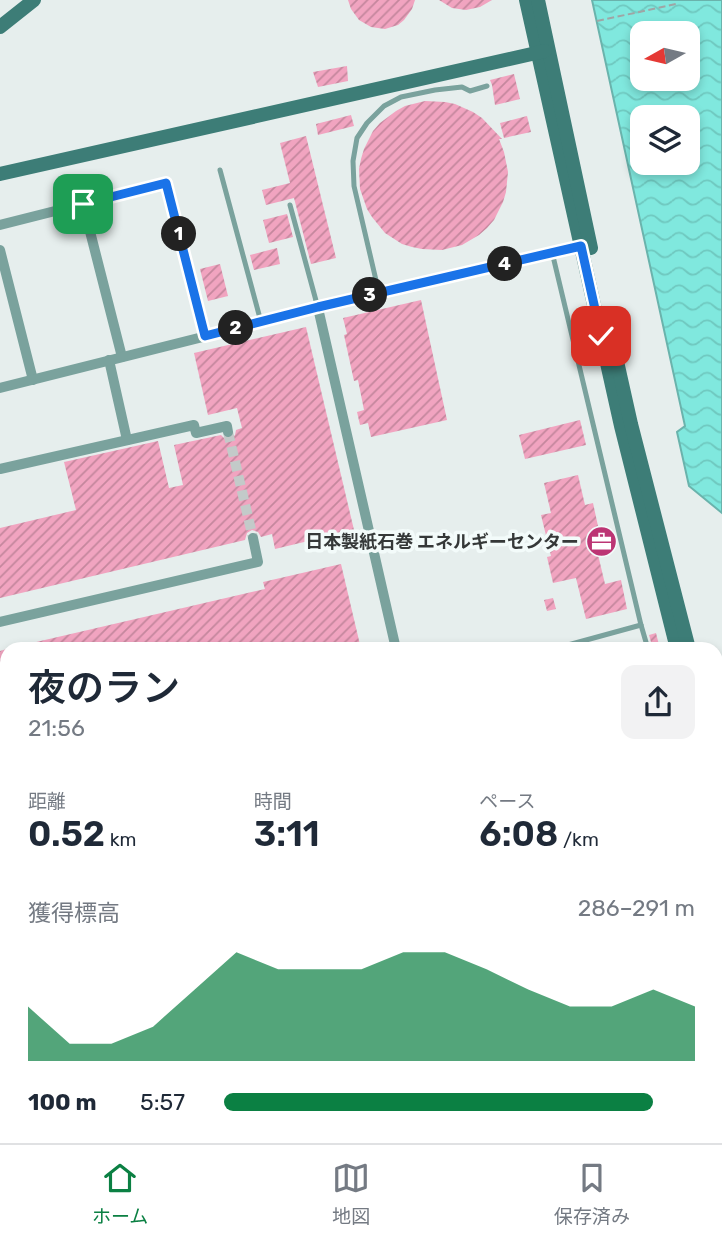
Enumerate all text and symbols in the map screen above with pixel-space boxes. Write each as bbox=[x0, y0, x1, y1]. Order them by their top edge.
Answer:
north arrow bbox=[630, 21, 700, 91]
map controls bbox=[630, 21, 700, 175]
button: layers bbox=[630, 105, 700, 175]
pin bbox=[53, 174, 113, 234]
icon: arrive bbox=[64, 185, 102, 223]
pin: 1 bbox=[162, 216, 196, 252]
text: 1 bbox=[174, 222, 183, 245]
pin: 4 bbox=[488, 246, 522, 282]
text: 4 bbox=[498, 252, 511, 275]
pin: 3 bbox=[352, 278, 388, 312]
text: 3 bbox=[363, 283, 376, 306]
pin bbox=[571, 306, 631, 366]
pin: 2 bbox=[218, 310, 254, 346]
text: 2 bbox=[229, 316, 242, 339]
icon: check bbox=[582, 317, 620, 355]
office icon: 日本製紙石巻 エネルギーセンター bbox=[585, 525, 619, 559]
place label: 日本製紙石巻 エネルギーセンター bbox=[305, 531, 579, 553]
text: 夜のラン bbox=[28, 665, 180, 711]
button: share bbox=[621, 665, 695, 739]
text: 21:56 bbox=[28, 714, 85, 742]
text: 距離 bbox=[28, 790, 66, 813]
text: 時間 bbox=[254, 790, 292, 813]
text: ペース bbox=[479, 790, 535, 813]
text: 0.52 bbox=[28, 813, 105, 855]
text: 3:11 bbox=[254, 813, 320, 855]
text: 6:08 bbox=[479, 813, 558, 855]
text: km bbox=[105, 828, 136, 851]
text: /km bbox=[558, 828, 599, 851]
text: 286–291 m bbox=[578, 894, 695, 922]
text: 獲得標高 bbox=[28, 899, 120, 927]
text: 100 m bbox=[28, 1088, 97, 1116]
text: 5:57 bbox=[140, 1088, 185, 1116]
tab: ホーム bbox=[92, 1159, 148, 1228]
tab: 地図 bbox=[332, 1159, 370, 1228]
tab: 保存済み bbox=[554, 1159, 630, 1228]

